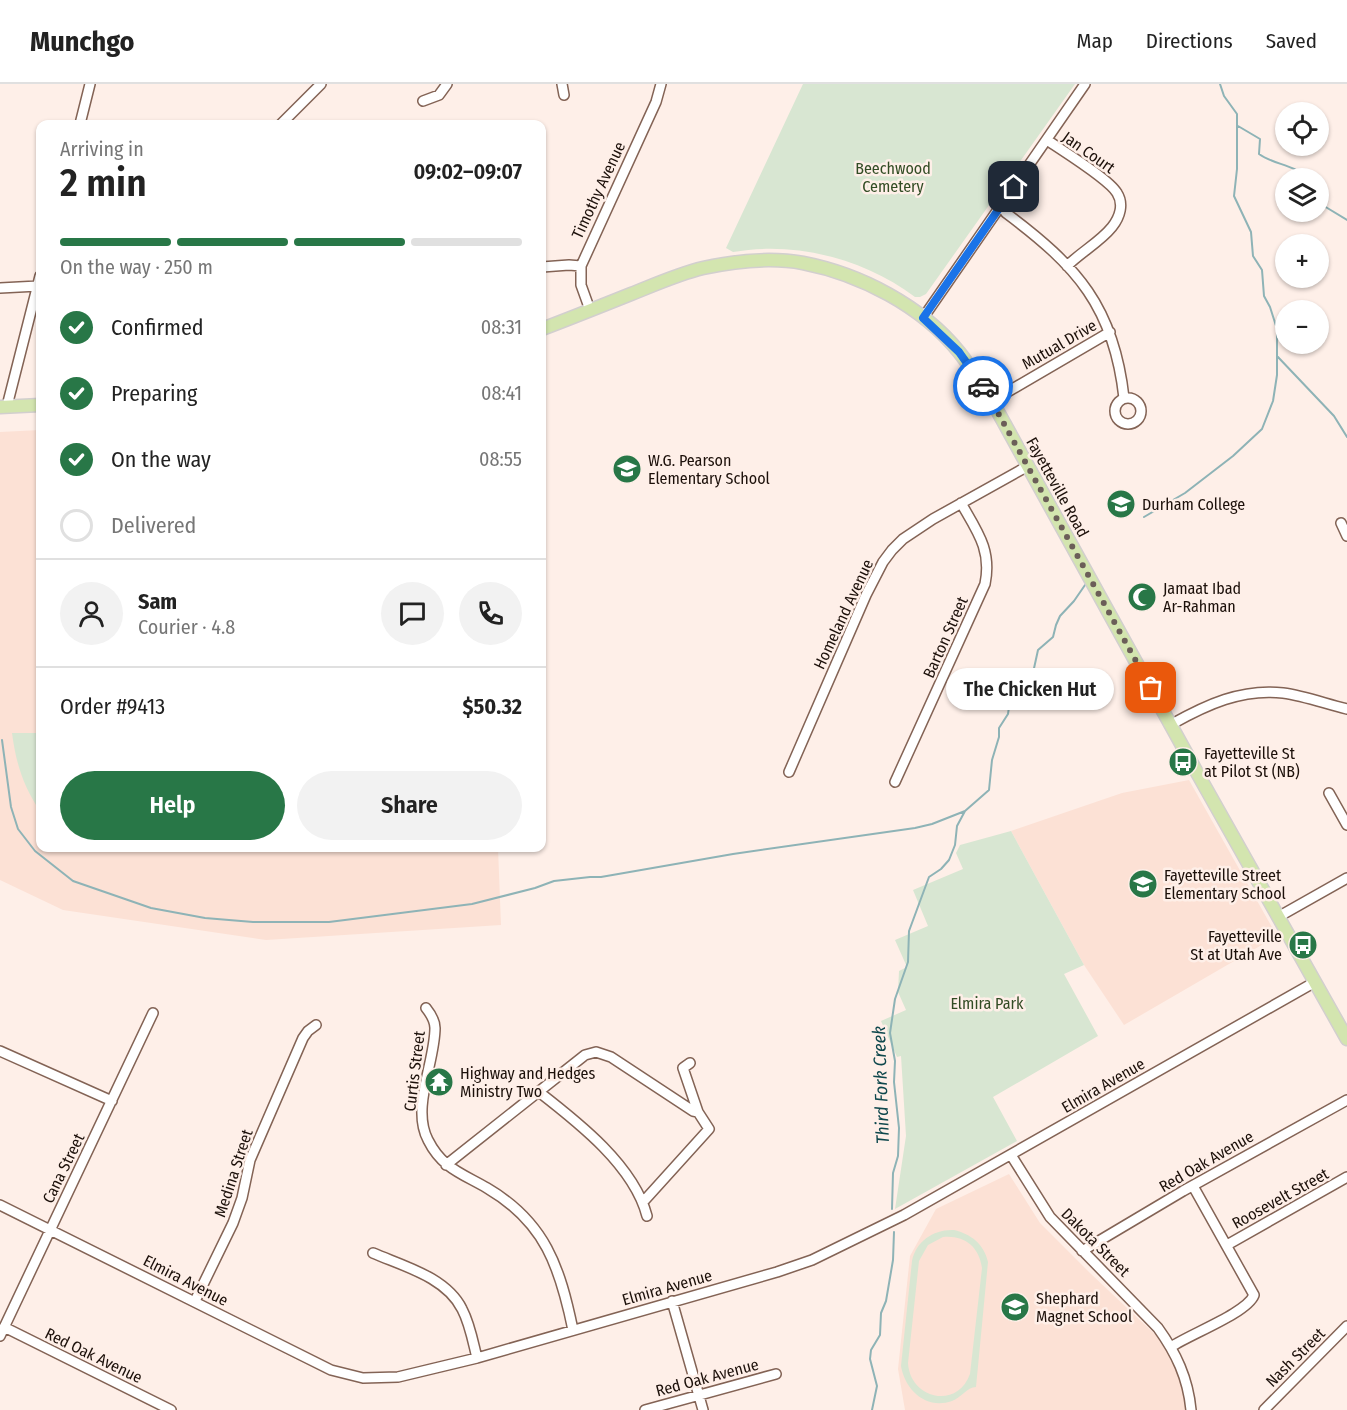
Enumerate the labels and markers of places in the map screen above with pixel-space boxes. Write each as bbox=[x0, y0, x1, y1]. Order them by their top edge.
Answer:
pin bbox=[988, 161, 1039, 212]
place label: W.G. Pearson Elementary School bbox=[648, 451, 770, 488]
school or university icon: W.G. Pearson Elementary School bbox=[611, 453, 643, 485]
school or university icon: Durham College bbox=[1105, 488, 1137, 520]
place label: Durham College bbox=[1142, 495, 1245, 514]
place label: Jamaat Ibad Ar-Rahman bbox=[1163, 579, 1241, 616]
mosque icon: Jamaat Ibad Ar-Rahman bbox=[1126, 581, 1158, 613]
pin bbox=[1125, 662, 1176, 713]
callout: The Chicken Hut bbox=[947, 667, 1115, 709]
place label: Fayetteville St at Pilot St (NB) bbox=[1204, 744, 1300, 781]
bus stop icon: Fayetteville St at Pilot St (NB) bbox=[1167, 746, 1199, 778]
place label: Fayetteville Street Elementary School bbox=[1164, 866, 1286, 903]
school or university icon: Fayetteville Street Elementary School bbox=[1127, 868, 1159, 900]
place label: Fayetteville St at Utah Ave bbox=[1190, 927, 1282, 964]
bus stop icon: Fayetteville St at Utah Ave bbox=[1287, 929, 1319, 961]
place label: Highway and Hedges Ministry Two bbox=[460, 1064, 595, 1101]
temple icon: Highway and Hedges Ministry Two bbox=[423, 1066, 455, 1098]
place label: Shephard Magnet School bbox=[1036, 1289, 1132, 1326]
school or university icon: Shephard Magnet School bbox=[999, 1291, 1031, 1323]

